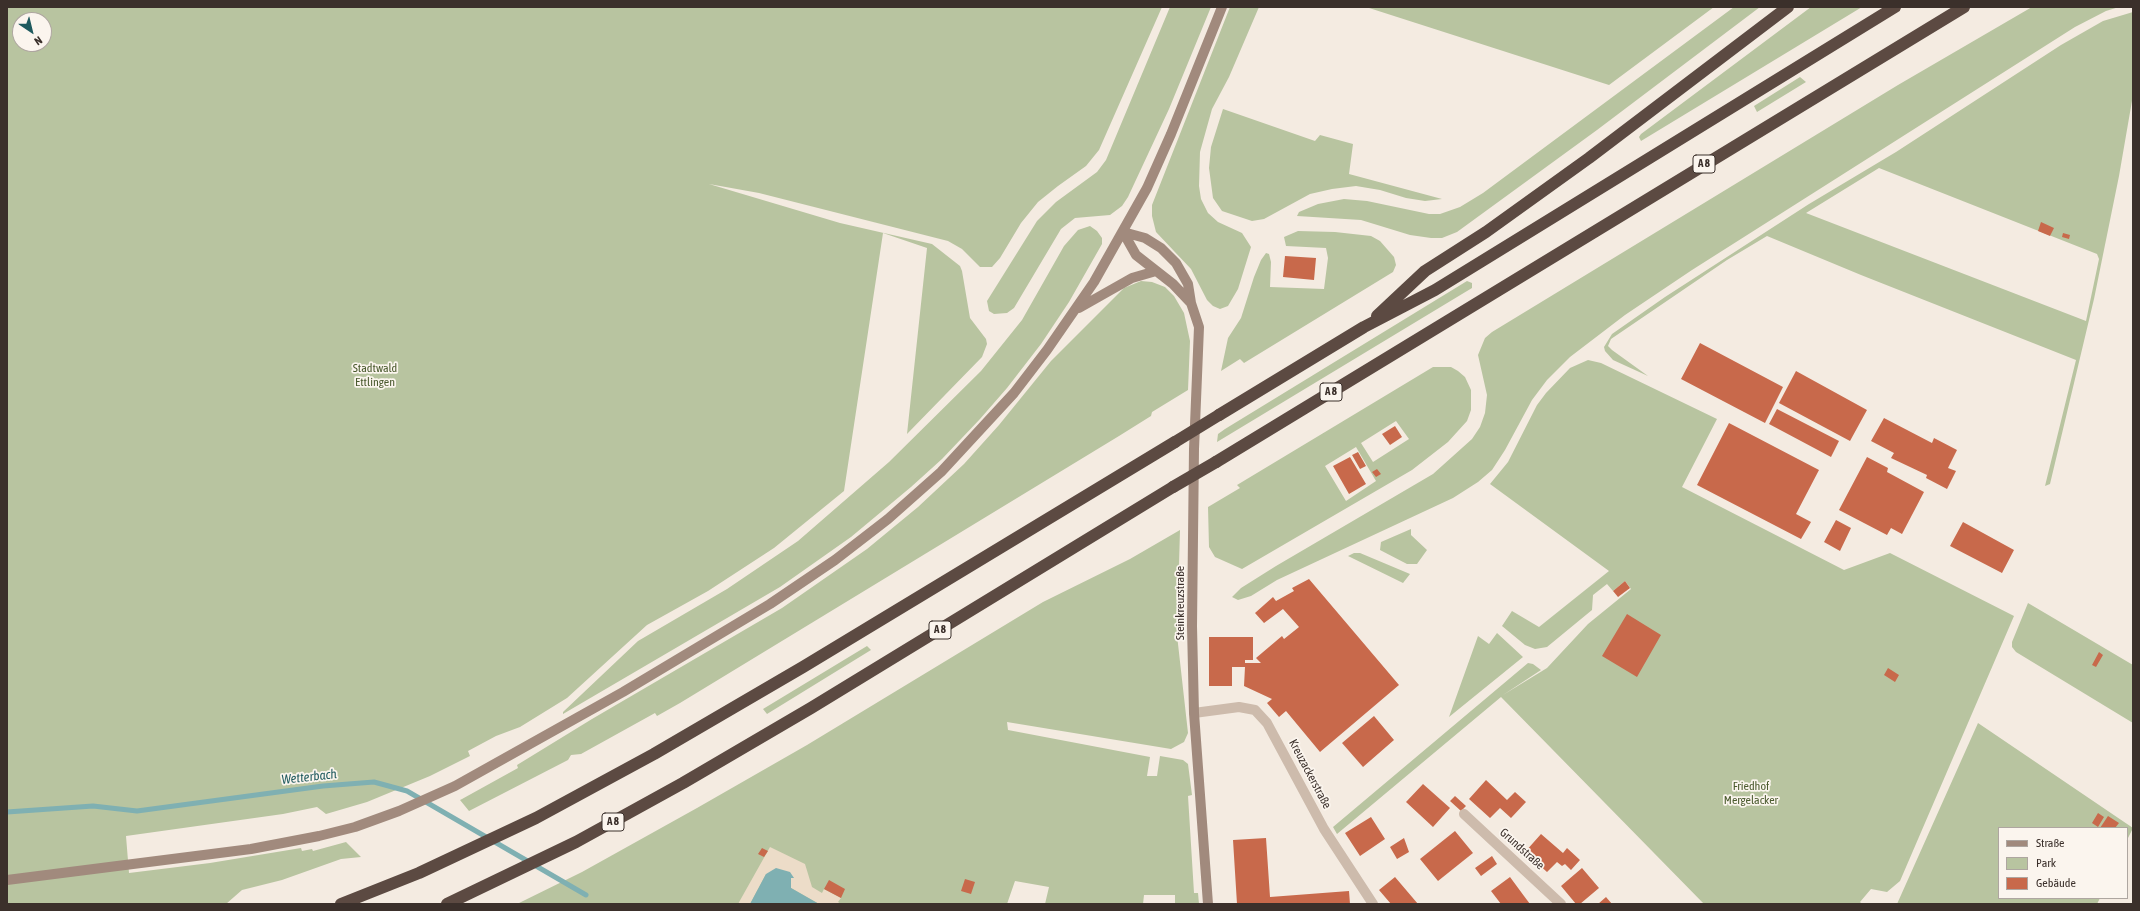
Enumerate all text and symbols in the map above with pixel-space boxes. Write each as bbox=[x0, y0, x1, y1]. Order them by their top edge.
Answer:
north arrow bbox=[12, 12, 52, 52]
text: N bbox=[32, 34, 44, 48]
road number: A 8 bbox=[1693, 155, 1715, 173]
park label: Stadtwald Ettlingen bbox=[353, 361, 397, 389]
road number: A 8 bbox=[1320, 383, 1342, 401]
street label: Steinkreuzstraße bbox=[1173, 566, 1187, 640]
road number: A 8 bbox=[929, 621, 951, 639]
street label: Kreuzackerstraße bbox=[1286, 737, 1334, 811]
water label: Wetterbach bbox=[281, 766, 337, 788]
park label: Friedhof Mergelacker bbox=[1724, 779, 1778, 807]
road number: A 8 bbox=[602, 813, 624, 831]
street label: Grundstraße bbox=[1497, 825, 1547, 873]
legend bbox=[1998, 827, 2128, 899]
text: Straße bbox=[2036, 836, 2064, 850]
text: Park bbox=[2036, 856, 2056, 870]
text: Gebäude bbox=[2036, 876, 2076, 890]

